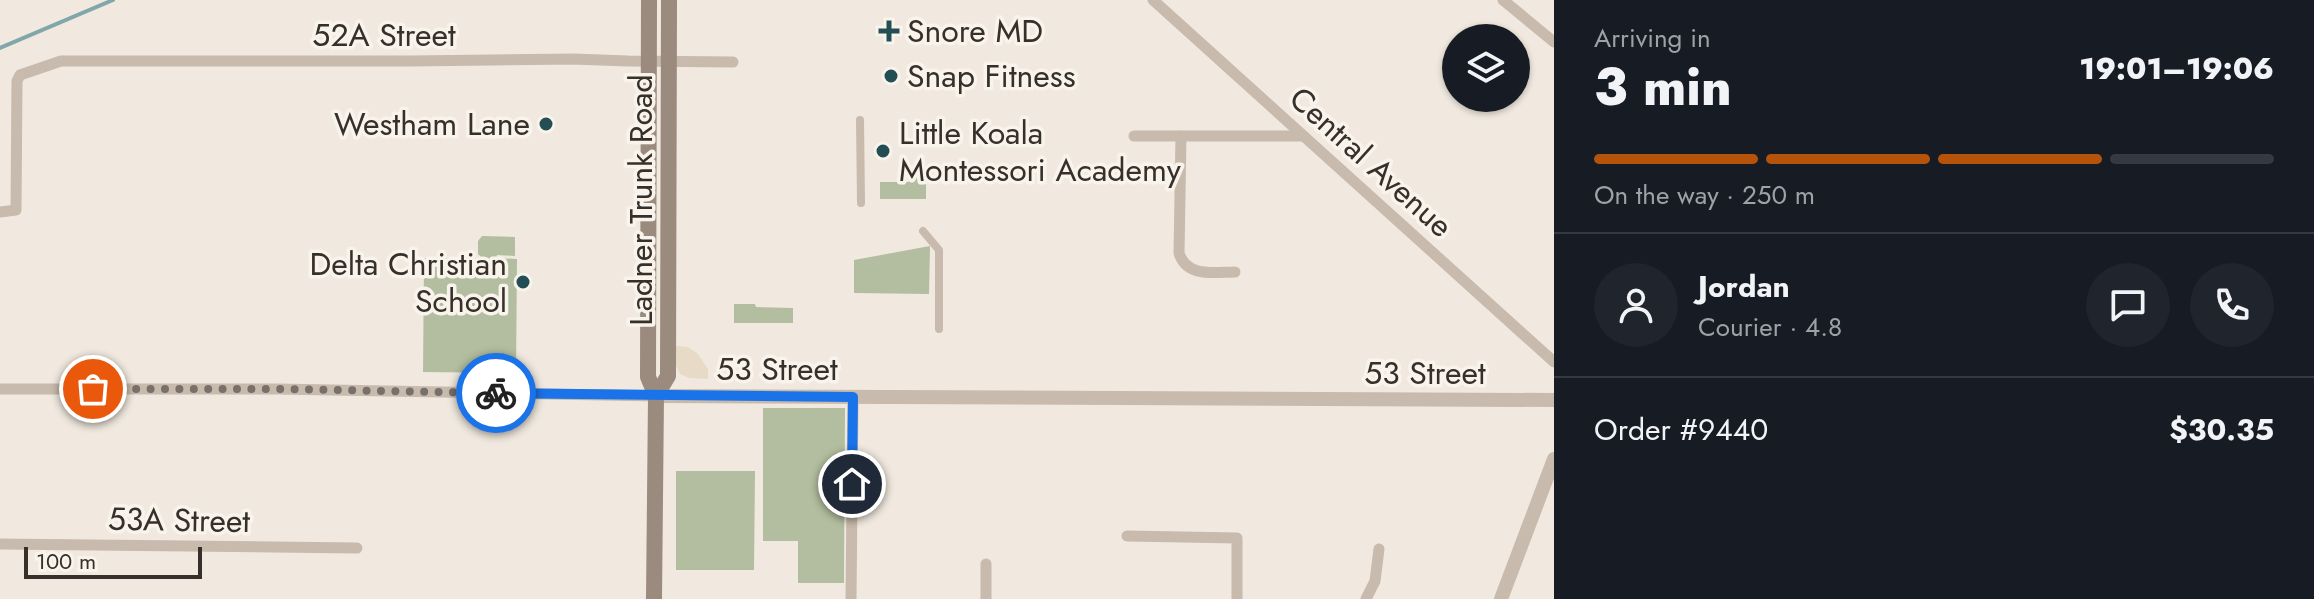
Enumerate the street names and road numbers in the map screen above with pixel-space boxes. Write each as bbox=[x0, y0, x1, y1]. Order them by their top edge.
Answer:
street label: 52A Street bbox=[312, 12, 456, 58]
street label: Ladner Trunk Road bbox=[618, 74, 664, 326]
street label: Central Avenue bbox=[1279, 76, 1463, 248]
street label: 53 Street bbox=[716, 346, 838, 392]
street label: 53 Street bbox=[1364, 350, 1486, 396]
street label: 53A Street bbox=[108, 496, 251, 544]

